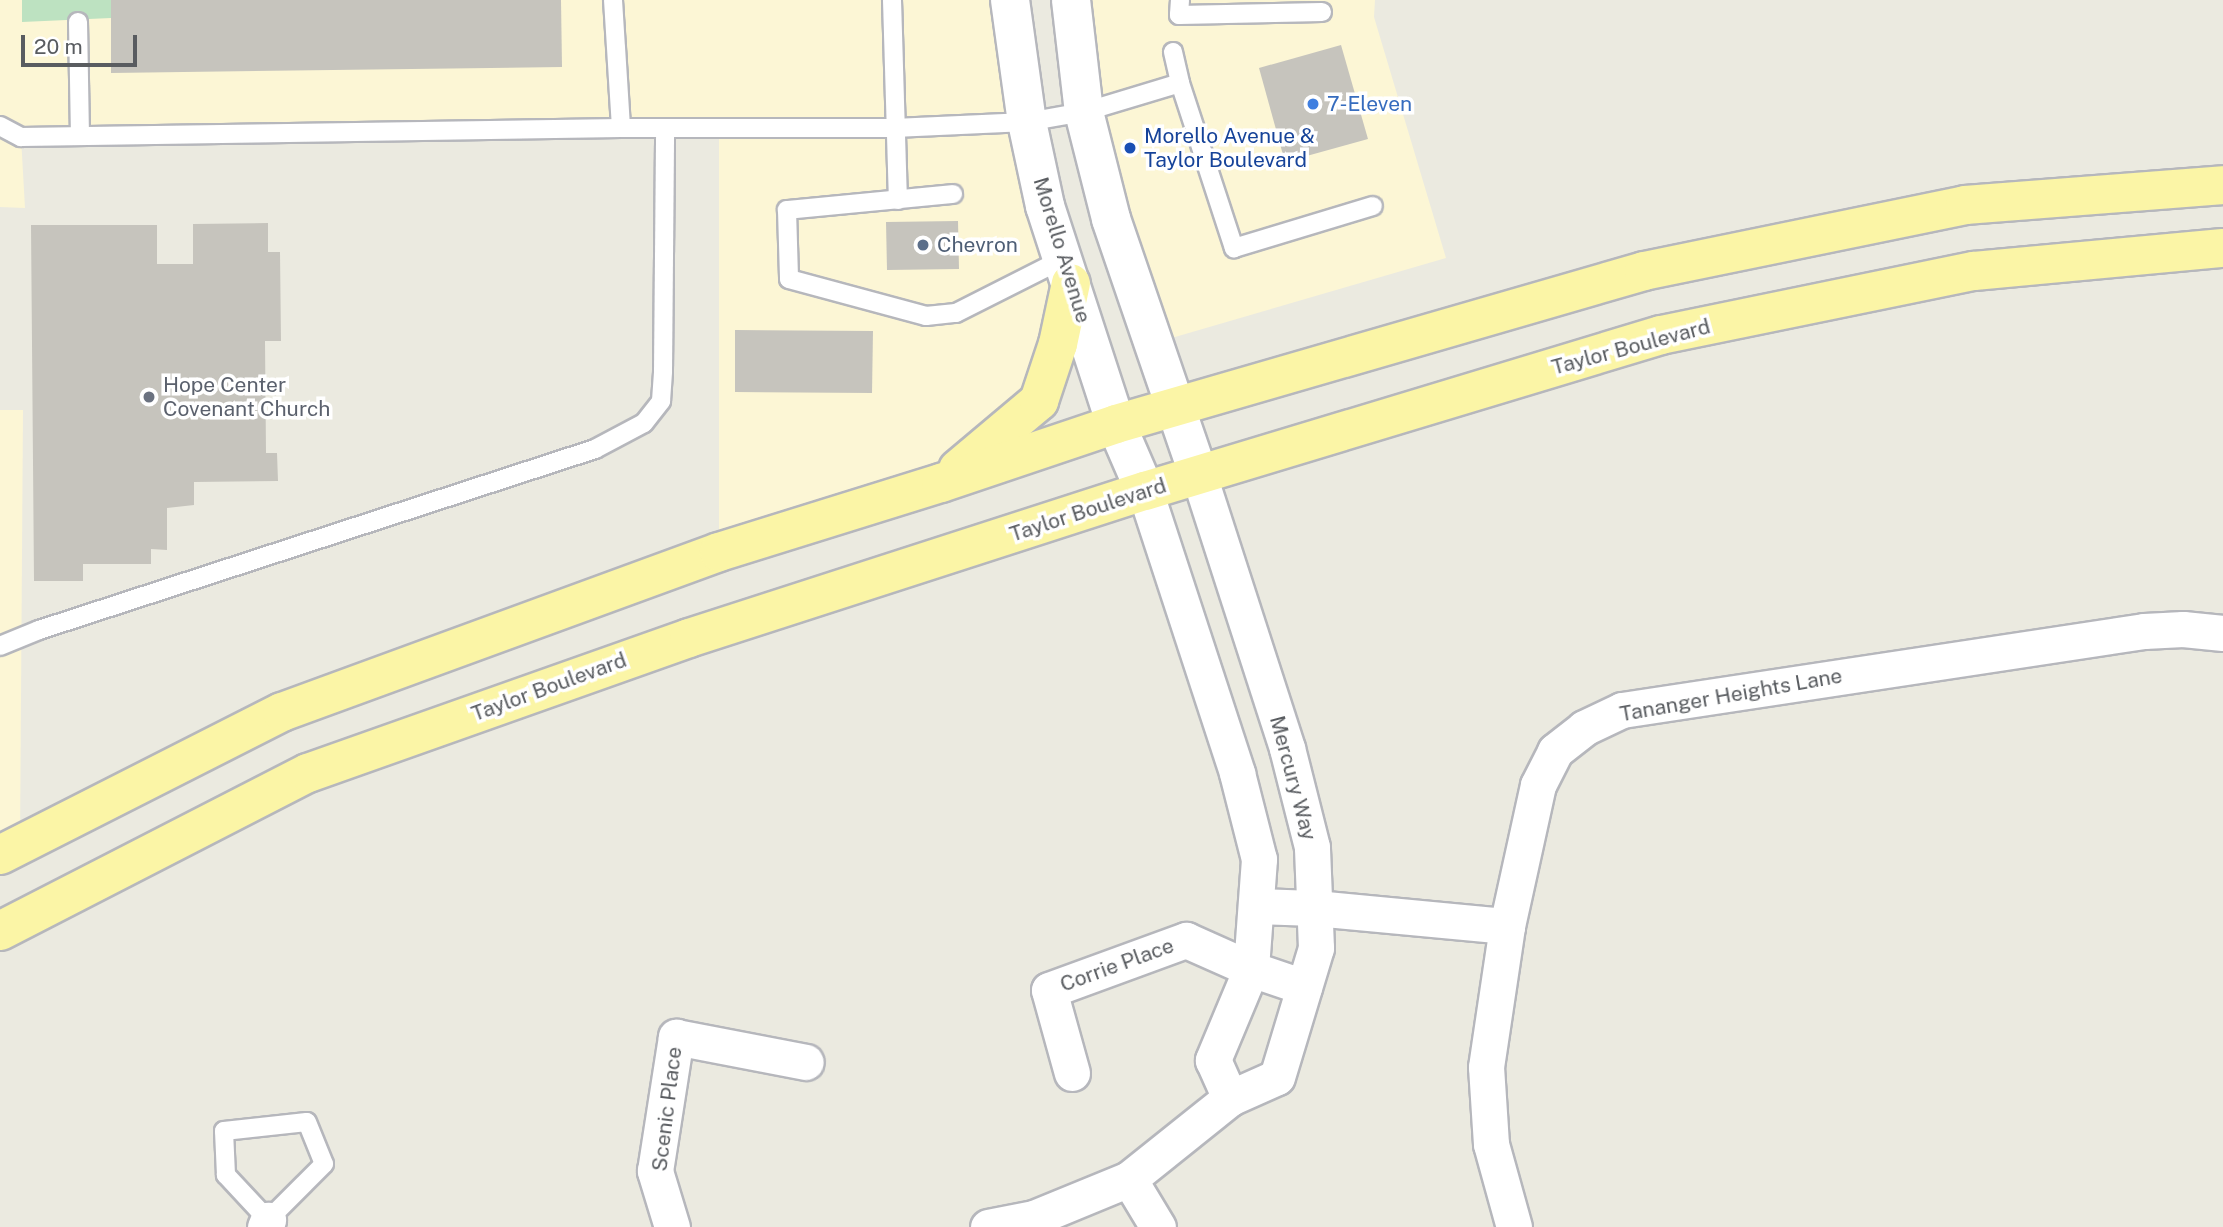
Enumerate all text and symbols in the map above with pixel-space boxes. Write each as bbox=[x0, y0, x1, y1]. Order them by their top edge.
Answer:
scale bar bbox=[24, 21, 140, 65]
text: 20 m bbox=[34, 34, 83, 59]
place label: 7-Eleven bbox=[1327, 91, 1412, 117]
marker: 7-Eleven bbox=[1305, 96, 1321, 112]
place label: Morello Avenue & Taylor Boulevard bbox=[1144, 123, 1315, 173]
marker: Morello Avenue & Taylor Boulevard bbox=[1122, 140, 1138, 156]
street label: Morello Avenue bbox=[1028, 174, 1096, 326]
place label: Chevron bbox=[937, 232, 1018, 258]
marker: Chevron bbox=[915, 237, 931, 253]
street label: Taylor Boulevard bbox=[1549, 314, 1713, 380]
place label: Hope Center Covenant Church bbox=[163, 372, 330, 422]
marker: Hope Center Covenant Church bbox=[141, 389, 157, 405]
street label: Taylor Boulevard bbox=[1007, 473, 1169, 547]
street label: Taylor Boulevard bbox=[468, 647, 630, 727]
street label: Tananger Heights Lane bbox=[1618, 663, 1844, 727]
street label: Mercury Way bbox=[1264, 713, 1322, 843]
street label: Corrie Place bbox=[1057, 933, 1177, 997]
street label: Scenic Place bbox=[647, 1045, 687, 1173]

